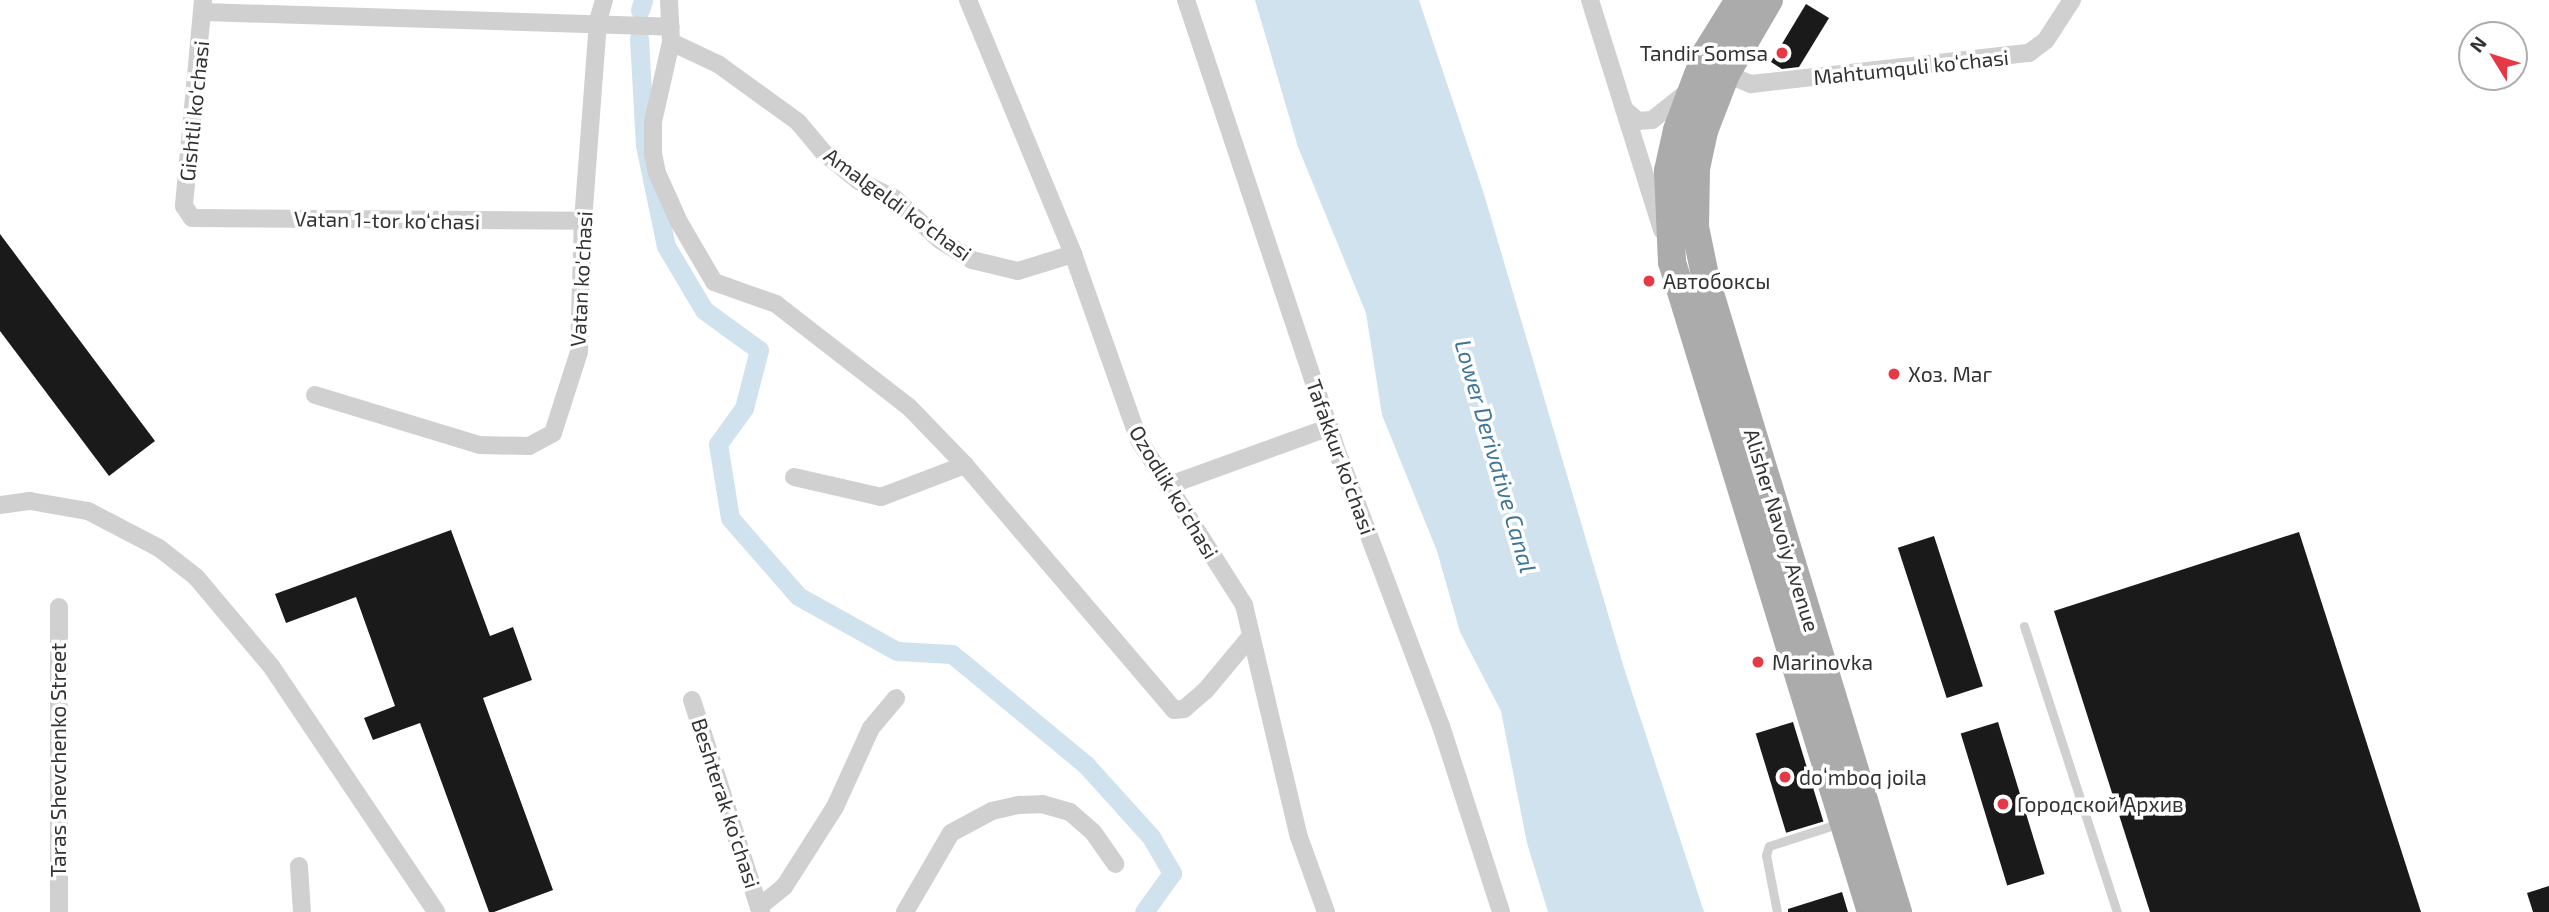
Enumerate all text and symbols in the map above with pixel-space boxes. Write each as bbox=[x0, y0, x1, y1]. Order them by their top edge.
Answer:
north arrow bbox=[2458, 21, 2528, 91]
text: N bbox=[2464, 32, 2491, 56]
street label: Gishtli ko‘chasi bbox=[174, 40, 214, 182]
place label: Tandir Somsa bbox=[1639, 40, 1768, 66]
street label: Mahtumquli ko‘chasi bbox=[1812, 44, 2010, 90]
marker: Tandir Somsa bbox=[1774, 45, 1790, 61]
street label: Amalgeldi ko‘chasi bbox=[819, 142, 977, 266]
street label: Vatan 1-tor ko‘chasi bbox=[294, 206, 480, 234]
street label: Vatan ko'chasi bbox=[565, 210, 597, 348]
place label: Автобоксы bbox=[1663, 268, 1770, 294]
marker: Автобоксы bbox=[1641, 273, 1657, 289]
water label: Lower Derivative Canal bbox=[1449, 336, 1543, 576]
place label: Хоз. Маг bbox=[1908, 361, 1992, 387]
marker: Хоз. Маг bbox=[1886, 366, 1902, 382]
street label: Tafakkur ko‘chasi bbox=[1301, 376, 1381, 538]
street label: Ozodlik ko‘chasi bbox=[1124, 421, 1224, 563]
street label: Alisher Navoiy Avenue bbox=[1739, 425, 1825, 635]
street label: Taras Shevchenko Street bbox=[45, 643, 71, 877]
place label: Marinovka bbox=[1772, 649, 1873, 675]
marker: Marinovka bbox=[1750, 654, 1766, 670]
street label: Beshterak ko‘chasi bbox=[687, 715, 765, 891]
place label: doʻmboq joila bbox=[1799, 764, 1927, 790]
marker: doʻmboq joila bbox=[1777, 769, 1793, 785]
place label: Городской Архив bbox=[2017, 791, 2184, 817]
marker: Городской Архив bbox=[1995, 796, 2011, 812]

